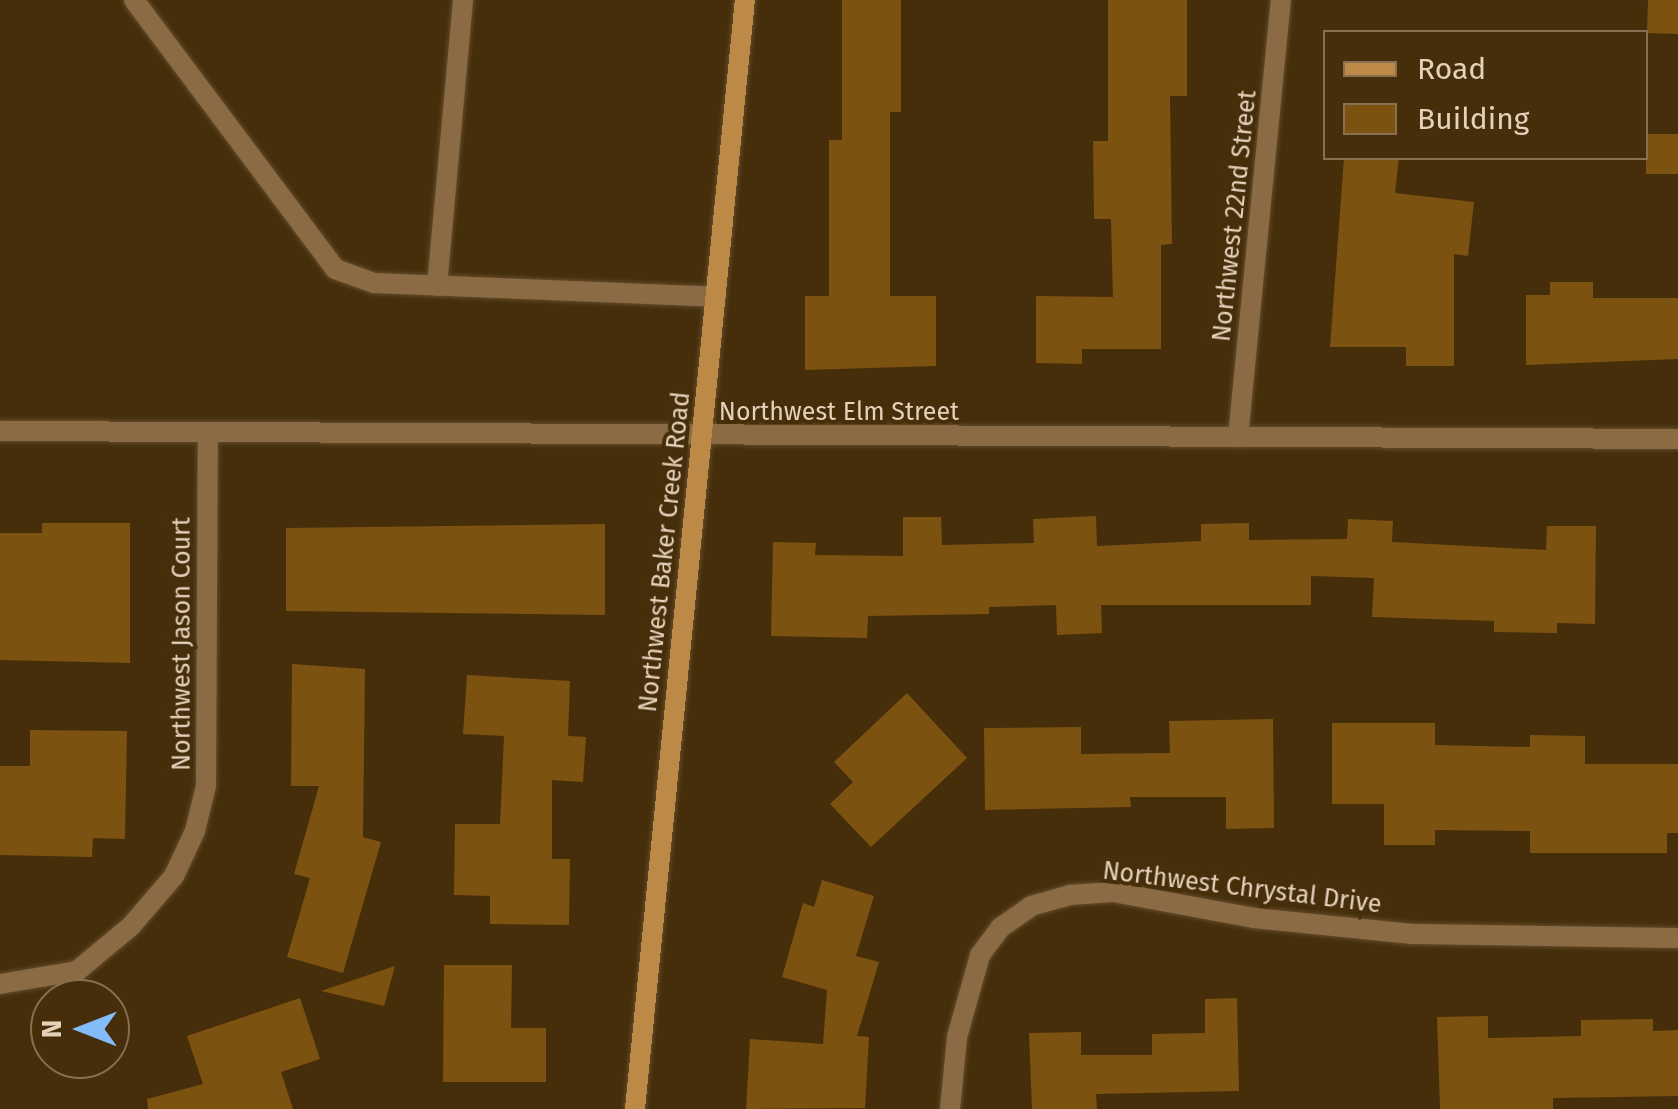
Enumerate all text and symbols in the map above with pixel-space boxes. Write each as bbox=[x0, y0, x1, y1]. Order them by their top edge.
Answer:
legend bbox=[1323, 30, 1648, 160]
text: Road bbox=[1417, 51, 1486, 87]
street label: Northwest 22nd Street bbox=[1207, 89, 1263, 343]
text: Building bbox=[1417, 101, 1529, 137]
street label: Northwest Baker Creek Road bbox=[633, 390, 697, 714]
street label: Northwest Elm Street bbox=[719, 397, 959, 427]
street label: Northwest Jason Court bbox=[167, 517, 197, 771]
street label: Northwest Chrystal Drive bbox=[1101, 856, 1383, 920]
north arrow bbox=[30, 979, 130, 1079]
text: N bbox=[35, 1020, 68, 1038]

